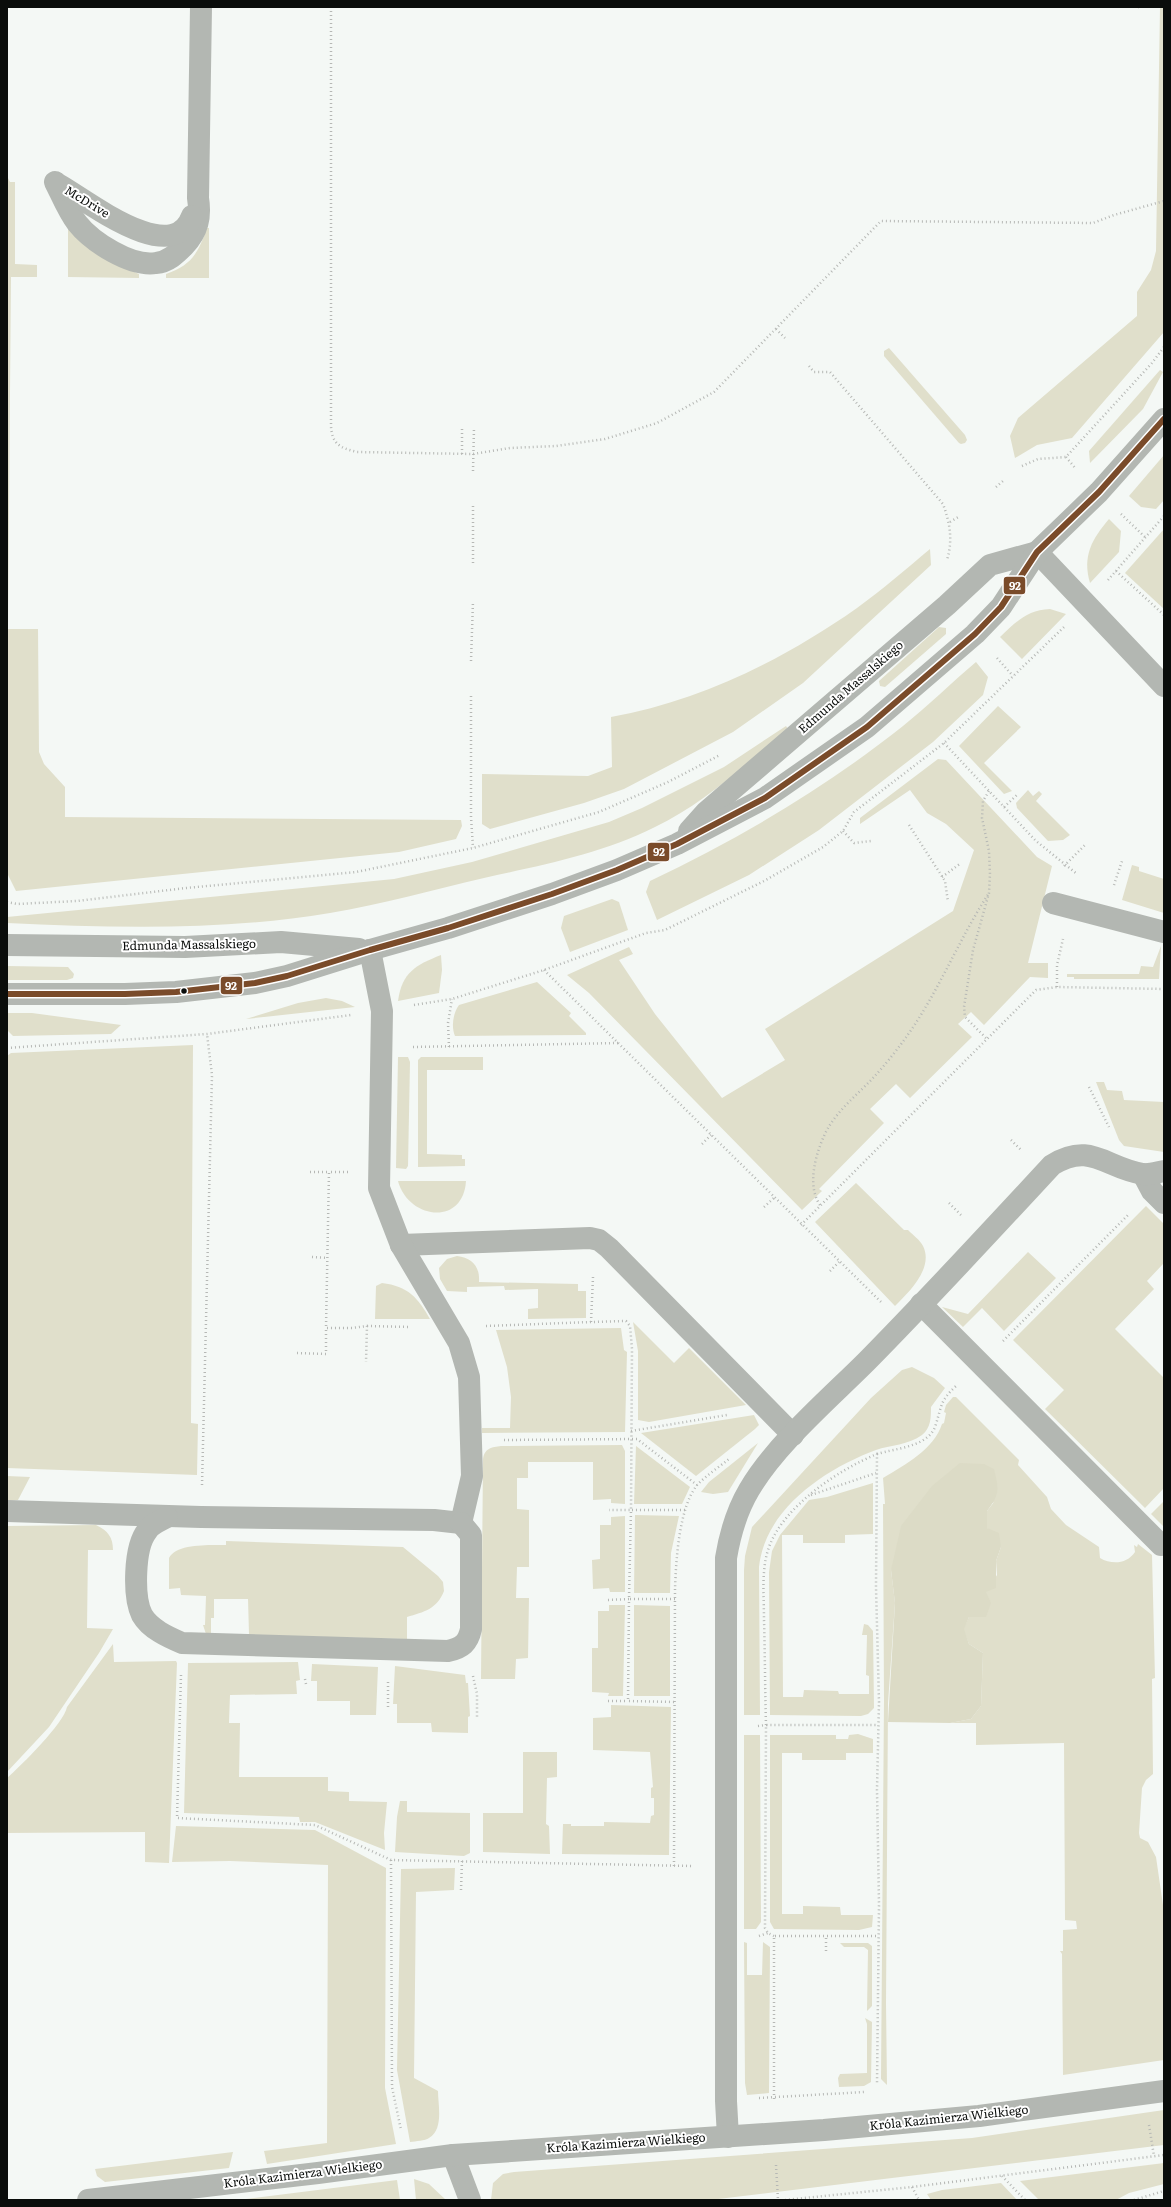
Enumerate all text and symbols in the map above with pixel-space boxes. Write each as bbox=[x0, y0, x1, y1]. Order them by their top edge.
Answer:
street label: McDrive bbox=[62, 181, 113, 222]
line badge: 92 bbox=[1003, 576, 1026, 595]
text: 92 bbox=[1009, 577, 1021, 593]
street label: Edmunda Massalskiego bbox=[794, 636, 907, 737]
line badge: 92 bbox=[647, 842, 670, 862]
text: 92 bbox=[653, 843, 665, 859]
street label: Edmunda Massalskiego bbox=[122, 934, 256, 954]
line badge: 92 bbox=[220, 976, 243, 995]
text: 92 bbox=[225, 977, 237, 993]
unlabelled marker bbox=[179, 986, 189, 996]
street label: Króla Kazimierza Wielkiego bbox=[869, 2100, 1029, 2134]
street label: Króla Kazimierza Wielkiego bbox=[546, 2127, 706, 2157]
street label: Króla Kazimierza Wielkiego bbox=[223, 2154, 383, 2192]

